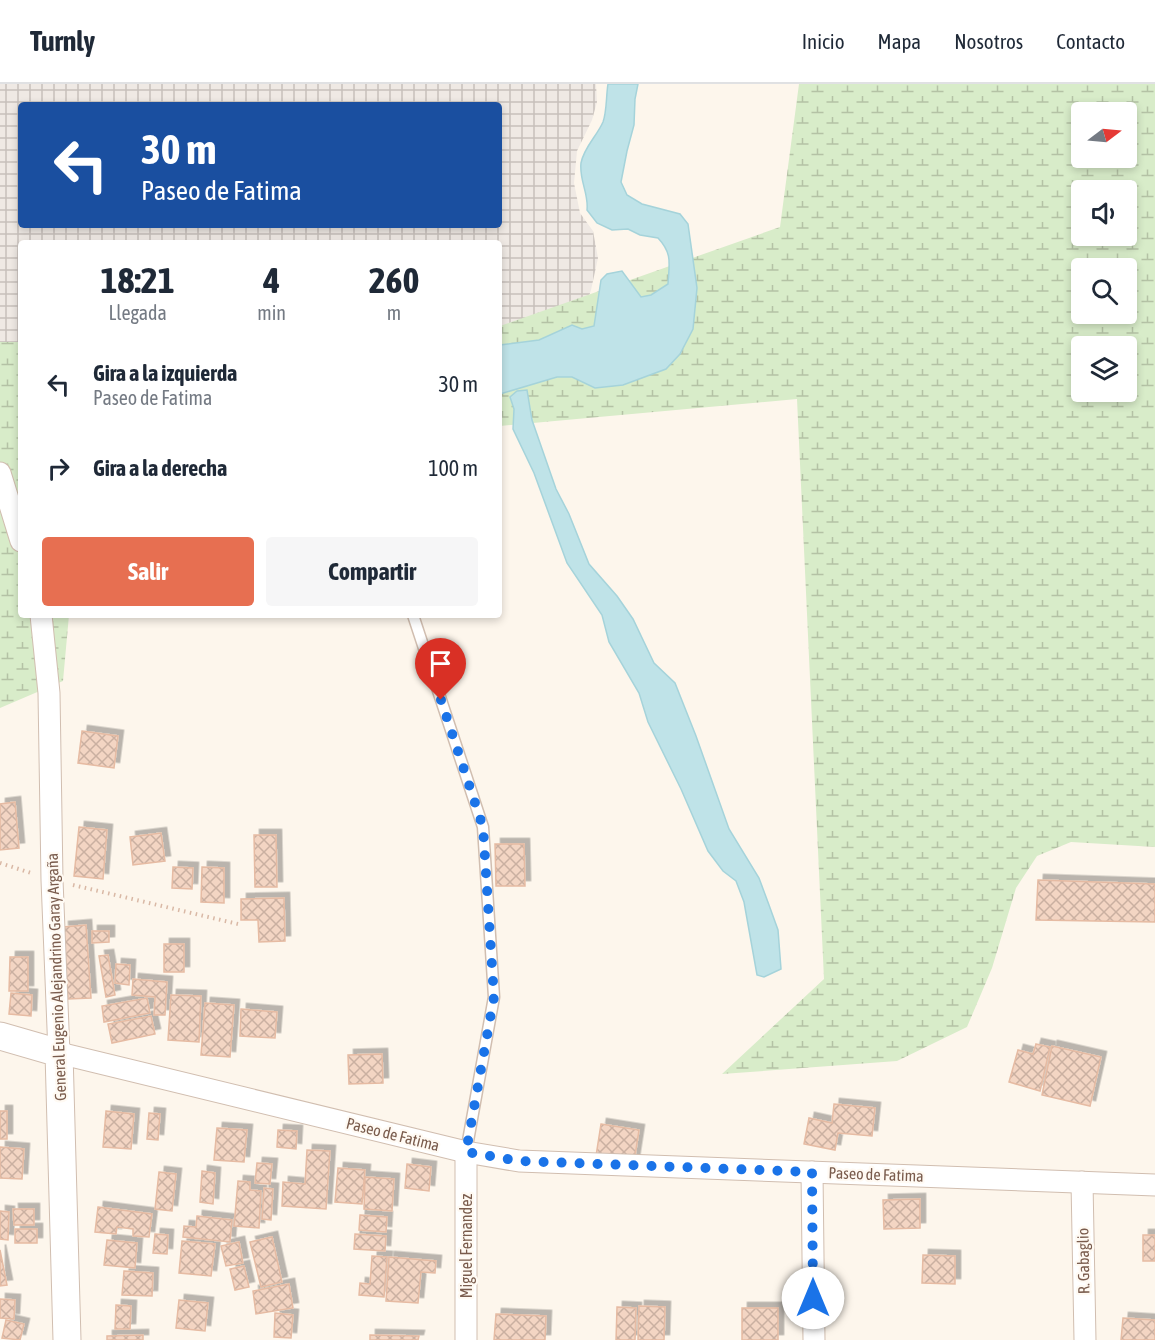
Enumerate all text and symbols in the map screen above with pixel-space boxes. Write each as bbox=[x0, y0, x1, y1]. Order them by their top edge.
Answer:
text: Turnly bbox=[30, 25, 95, 57]
text: Inicio bbox=[802, 29, 845, 53]
text: Mapa bbox=[878, 29, 921, 53]
text: Nosotros bbox=[954, 29, 1023, 53]
text: Contacto bbox=[1056, 29, 1125, 53]
north arrow bbox=[1071, 102, 1137, 168]
map controls bbox=[1071, 102, 1137, 402]
text: 30 m bbox=[141, 125, 216, 173]
icon: left bbox=[42, 126, 120, 204]
text: Paseo de Fatima bbox=[141, 175, 302, 206]
button: sound bbox=[1071, 180, 1137, 246]
button: search bbox=[1071, 258, 1137, 324]
text: 18:21 bbox=[101, 259, 175, 301]
text: 4 bbox=[263, 259, 280, 301]
text: 260 bbox=[369, 259, 419, 301]
text: Llegada bbox=[109, 301, 167, 324]
text: min bbox=[257, 301, 286, 324]
text: m bbox=[387, 301, 401, 324]
button: layers bbox=[1071, 336, 1137, 402]
text: Gira a la izquierda bbox=[93, 360, 237, 386]
icon: left bbox=[42, 368, 75, 401]
text: 30 m bbox=[438, 371, 478, 397]
text: Paseo de Fatima bbox=[93, 386, 212, 409]
icon: right bbox=[42, 452, 75, 485]
text: Gira a la derecha bbox=[93, 455, 227, 481]
text: 100 m bbox=[428, 455, 478, 481]
button: Salir bbox=[42, 537, 254, 606]
button: Compartir bbox=[266, 537, 478, 606]
pin bbox=[415, 638, 466, 700]
icon: arrive bbox=[424, 647, 457, 680]
street label: General Eugenio Alejandrino Garay Argaña bbox=[43, 853, 70, 1101]
street label: Paseo de Fatima bbox=[345, 1114, 441, 1154]
street label: Paseo de Fatima bbox=[828, 1163, 924, 1185]
street label: Miguel Fernandez bbox=[457, 1194, 476, 1298]
street label: R. Gabaglio bbox=[1073, 1228, 1094, 1294]
position arrow bbox=[781, 1266, 845, 1330]

